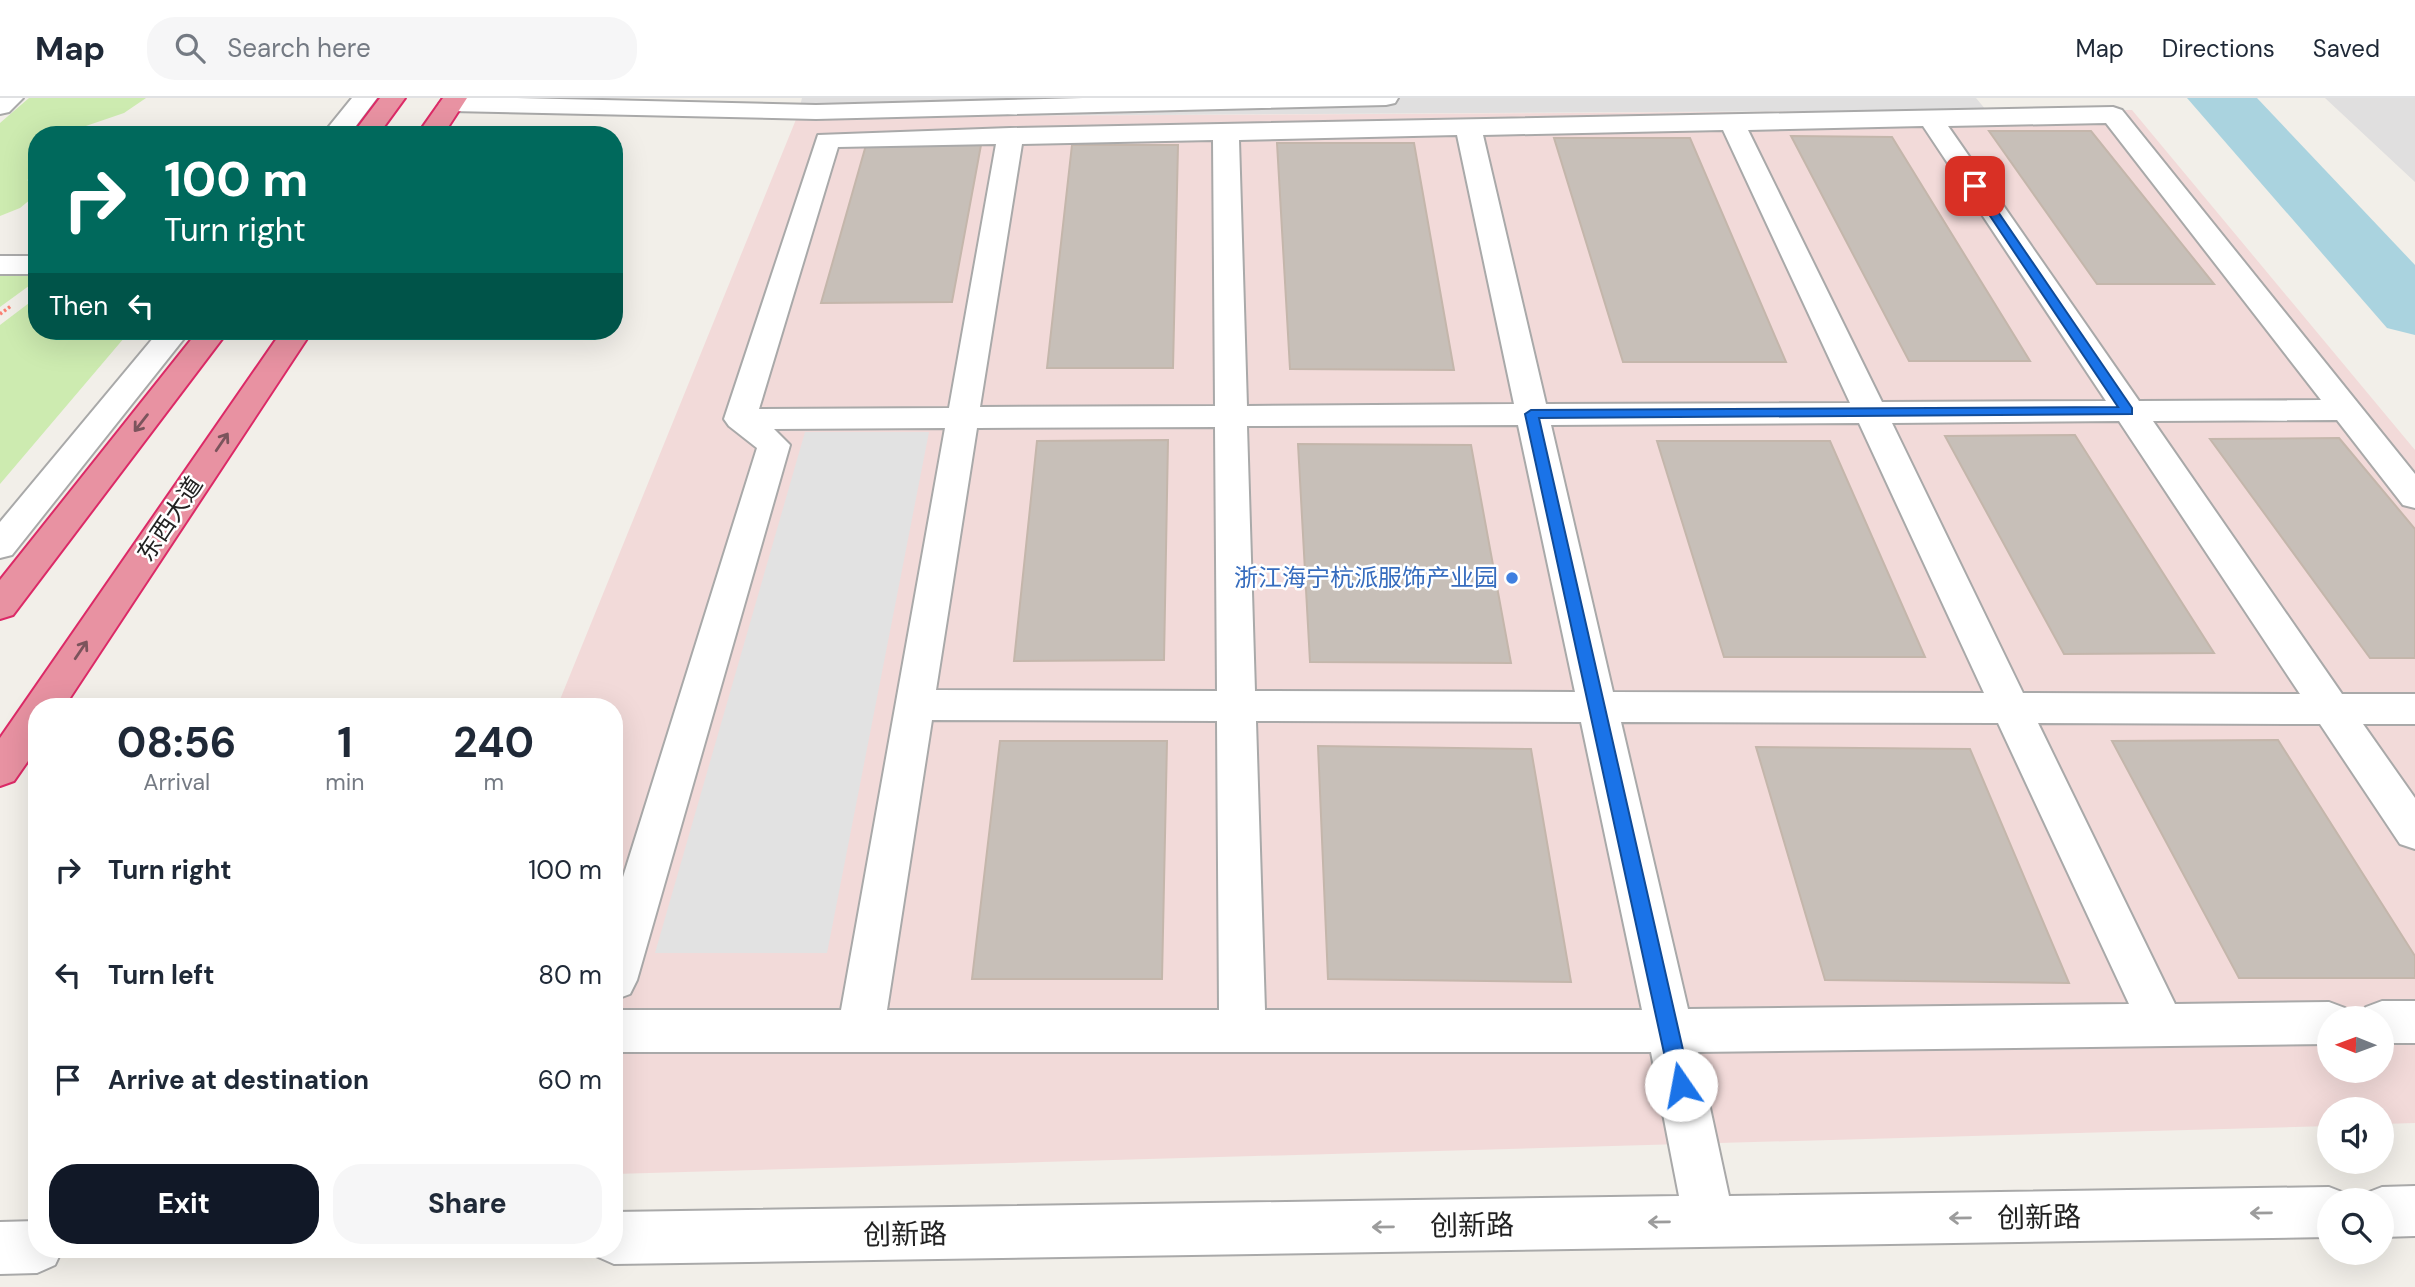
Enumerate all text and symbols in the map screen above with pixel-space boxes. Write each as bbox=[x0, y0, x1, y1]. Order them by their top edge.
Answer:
search box bbox=[147, 17, 637, 80]
text: Map bbox=[35, 27, 105, 70]
icon: search bbox=[171, 29, 209, 67]
text: Search here bbox=[227, 31, 371, 65]
text: Map bbox=[2076, 33, 2124, 64]
text: Directions bbox=[2162, 33, 2275, 64]
text: Saved bbox=[2313, 33, 2380, 64]
text: 100 m bbox=[164, 147, 308, 211]
icon: right bbox=[49, 154, 140, 245]
pin bbox=[1945, 156, 2005, 216]
icon: arrive bbox=[1956, 167, 1994, 205]
text: Turn right bbox=[164, 209, 306, 251]
icon: left bbox=[122, 287, 160, 325]
text: Then bbox=[49, 289, 108, 323]
one-way arrow bbox=[134, 414, 149, 432]
one-way arrow bbox=[215, 433, 229, 452]
street label: 东西大道 bbox=[130, 470, 209, 567]
place label: 浙江海宁杭派服饰产业园 bbox=[1234, 562, 1498, 593]
marker: 浙江海宁杭派服饰产业园 bbox=[1504, 570, 1520, 586]
one-way arrow bbox=[74, 641, 88, 661]
text: 08:56 bbox=[117, 715, 236, 770]
text: 1 bbox=[337, 715, 353, 770]
text: 240 bbox=[453, 715, 534, 770]
text: Arrival bbox=[143, 767, 210, 797]
text: min bbox=[325, 767, 364, 797]
text: m bbox=[483, 767, 504, 797]
icon: right bbox=[49, 851, 87, 889]
text: Turn right bbox=[108, 853, 232, 887]
text: 100 m bbox=[528, 853, 602, 887]
icon: left bbox=[49, 956, 87, 994]
text: Turn left bbox=[108, 958, 215, 992]
text: 80 m bbox=[538, 958, 602, 992]
north arrow bbox=[2317, 1006, 2394, 1083]
map controls bbox=[2317, 1006, 2394, 1265]
position arrow bbox=[1644, 1048, 1718, 1122]
icon: arrive bbox=[49, 1061, 87, 1099]
text: Arrive at destination bbox=[108, 1063, 369, 1097]
text: 60 m bbox=[538, 1063, 602, 1097]
button: sound bbox=[2317, 1097, 2394, 1174]
button: Exit bbox=[49, 1164, 319, 1244]
button: Share bbox=[333, 1164, 602, 1244]
button: search bbox=[2317, 1188, 2394, 1265]
street label: 创新路 bbox=[1997, 1198, 2081, 1237]
street label: 创新路 bbox=[1430, 1206, 1514, 1245]
one-way arrow bbox=[2250, 1207, 2273, 1220]
one-way arrow bbox=[1949, 1211, 1972, 1225]
street label: 创新路 bbox=[863, 1215, 947, 1254]
one-way arrow bbox=[1648, 1216, 1671, 1229]
one-way arrow bbox=[1371, 1220, 1394, 1233]

